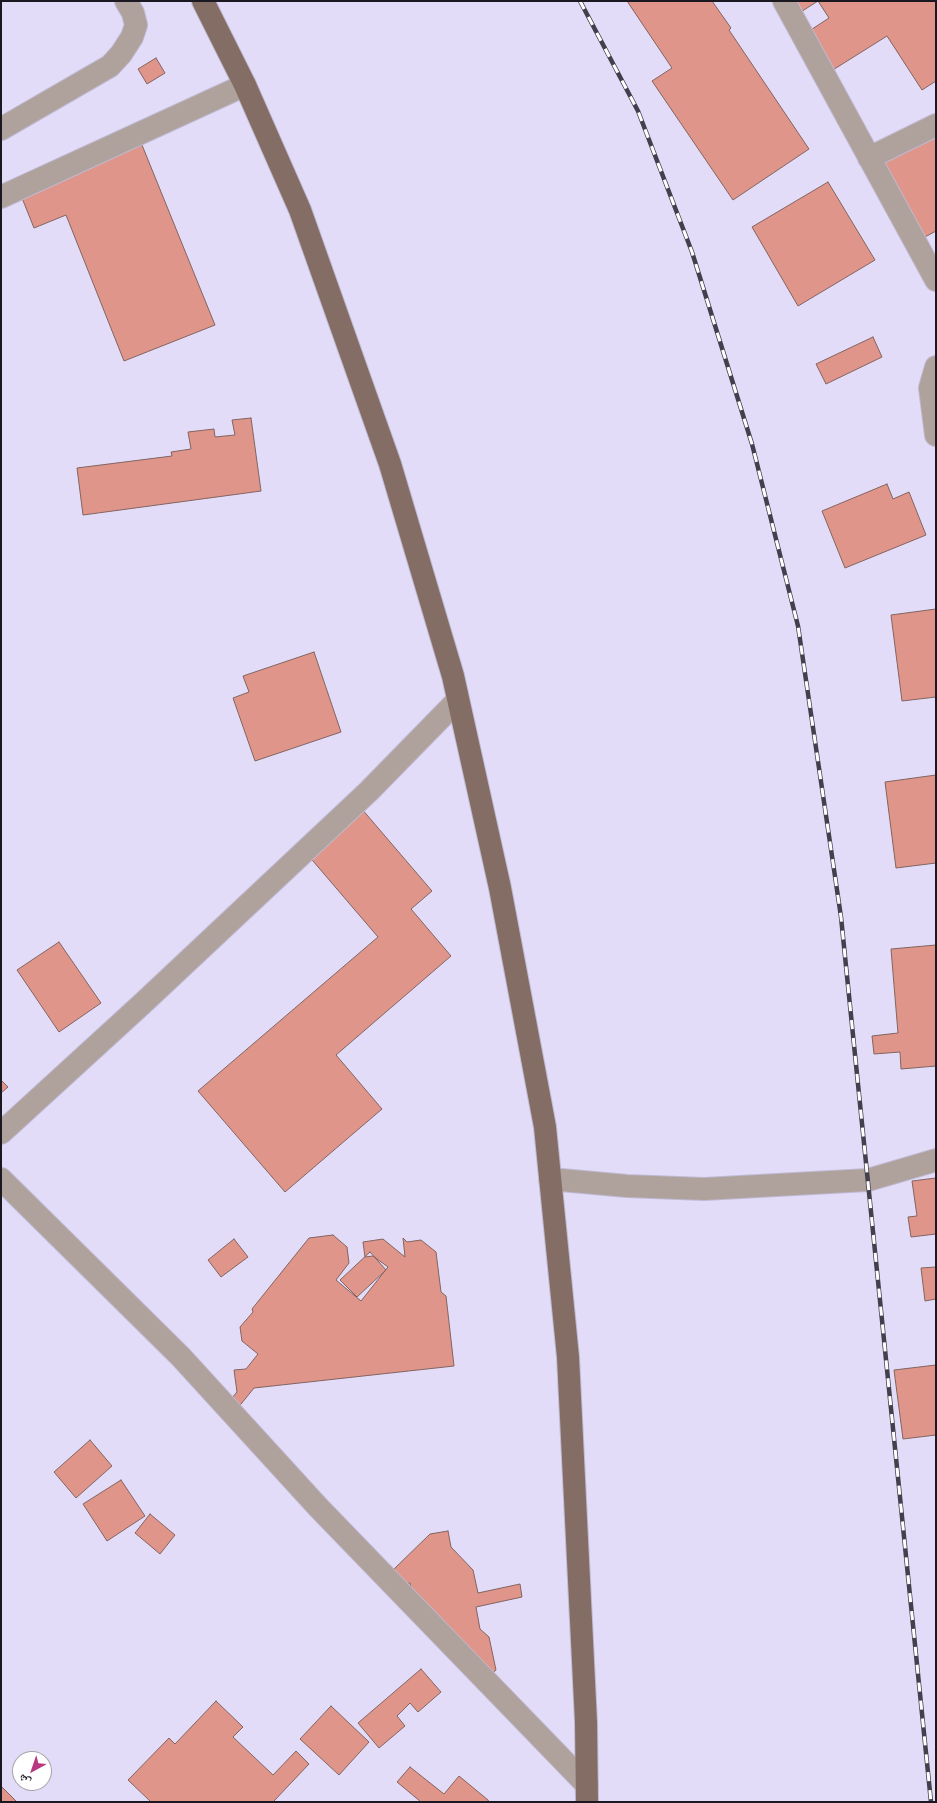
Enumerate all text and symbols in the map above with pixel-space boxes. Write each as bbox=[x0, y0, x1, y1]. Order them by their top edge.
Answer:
north arrow bbox=[12, 1751, 52, 1791]
text: ش bbox=[16, 1771, 33, 1789]

